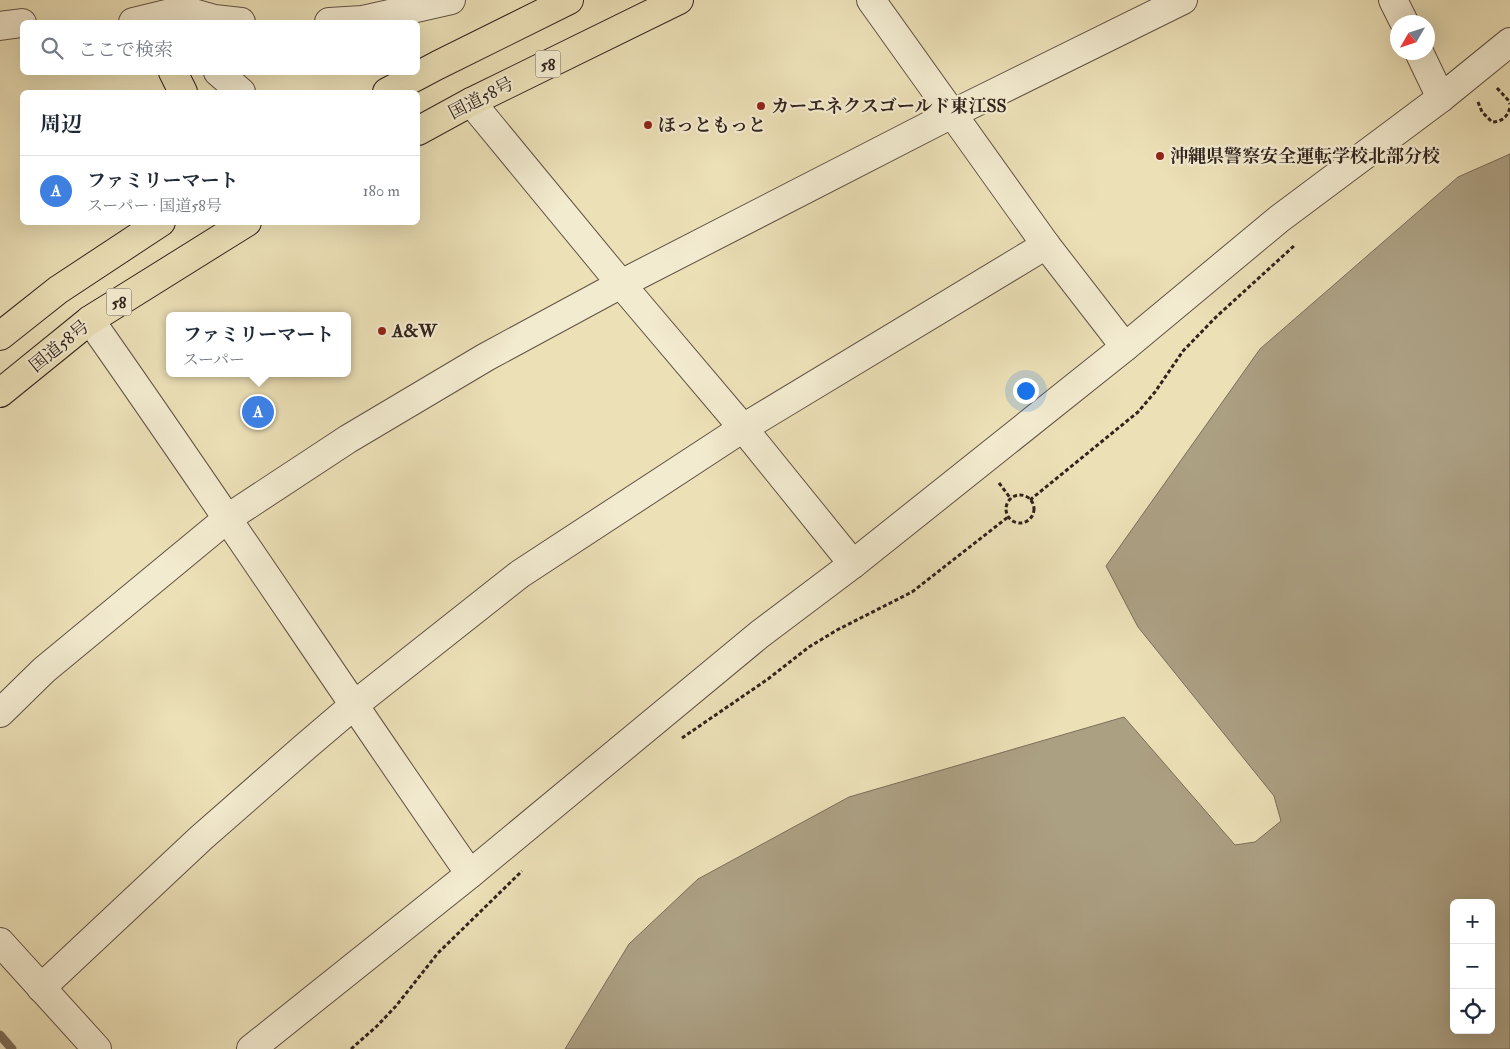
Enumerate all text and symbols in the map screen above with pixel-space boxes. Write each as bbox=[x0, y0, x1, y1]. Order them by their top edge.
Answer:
north arrow bbox=[1390, 15, 1435, 60]
search box bbox=[20, 20, 420, 75]
icon: search bbox=[38, 34, 66, 62]
text: ここで検索 bbox=[78, 38, 173, 62]
road number: 58 bbox=[536, 51, 560, 78]
street label: 国道58号 bbox=[445, 72, 518, 125]
place label: カーエネクスゴールド東江SS bbox=[771, 95, 1006, 118]
marker: カーエネクスゴールド東江SS bbox=[755, 100, 767, 112]
text: 周辺 bbox=[40, 111, 82, 138]
place label: ほっともっと bbox=[658, 114, 766, 137]
marker: ほっともっと bbox=[642, 119, 654, 131]
place label: 沖縄県警察安全運転学校北部分校 bbox=[1170, 145, 1440, 168]
marker: 沖縄県警察安全運転学校北部分校 bbox=[1154, 150, 1166, 162]
text: ファミリーマート bbox=[87, 169, 239, 193]
text: A bbox=[51, 181, 61, 201]
text: 180 m bbox=[363, 181, 400, 201]
text: スーパー · 国道58号 bbox=[87, 196, 222, 216]
road number: 58 bbox=[106, 288, 132, 316]
popup bbox=[166, 312, 351, 377]
street label: 国道58号 bbox=[25, 315, 94, 377]
place label: A&W bbox=[391, 320, 438, 343]
text: ファミリーマート bbox=[183, 323, 334, 347]
marker: A&W bbox=[376, 325, 388, 337]
text: スーパー bbox=[183, 350, 245, 370]
your location bbox=[1013, 378, 1039, 404]
pin: A bbox=[242, 393, 274, 431]
map controls bbox=[1450, 899, 1495, 1034]
button: + bbox=[1450, 899, 1495, 944]
button: − bbox=[1450, 944, 1495, 989]
button: locate bbox=[1450, 989, 1495, 1034]

